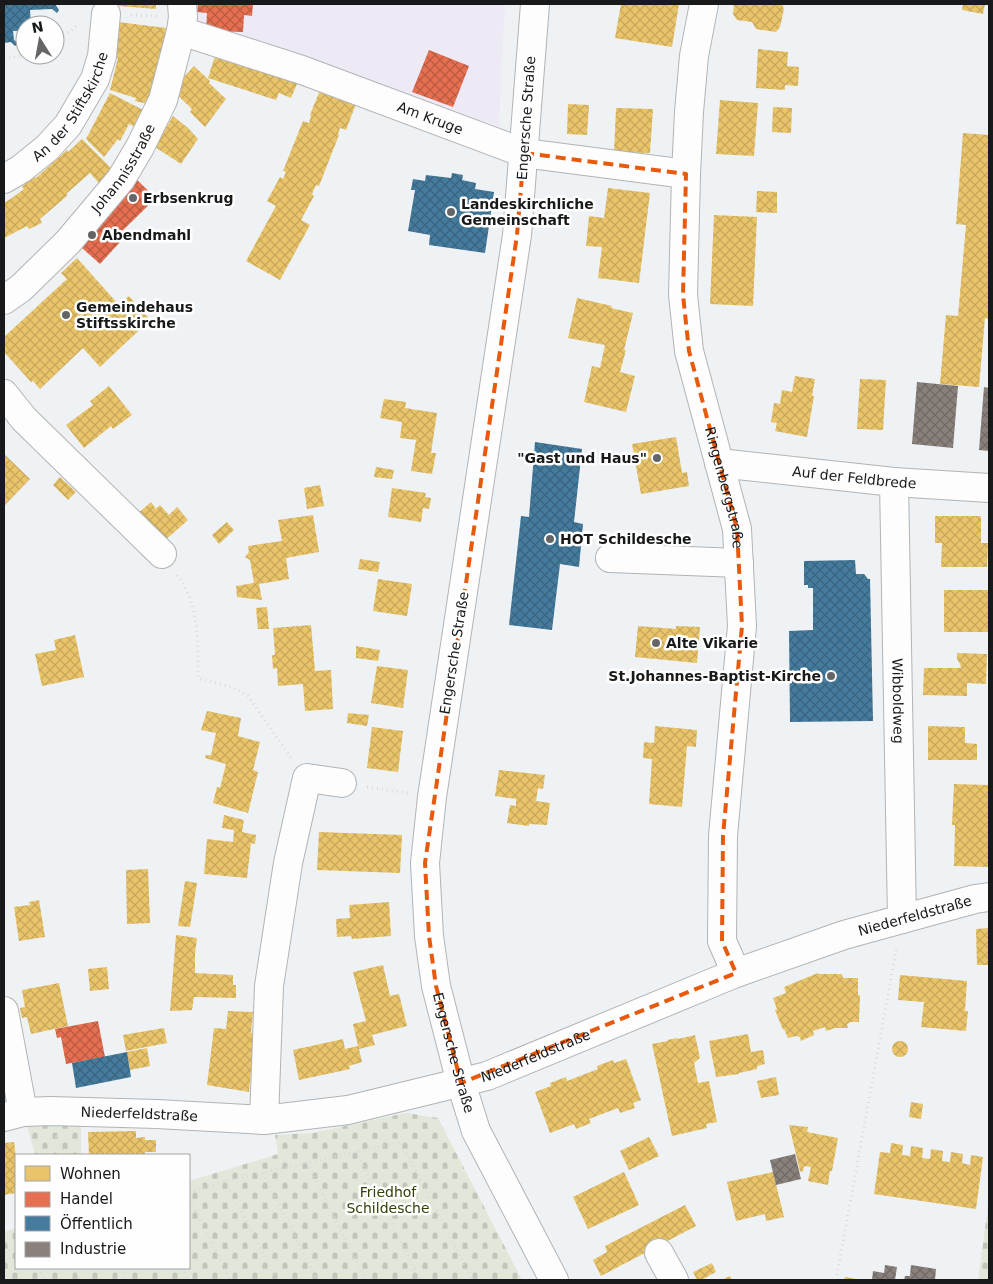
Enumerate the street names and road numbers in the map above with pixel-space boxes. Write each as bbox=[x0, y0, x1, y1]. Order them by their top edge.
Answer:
street label: An der Stiftskirche bbox=[29, 50, 111, 165]
street label: Engersche Straße bbox=[514, 56, 538, 180]
street label: Am Kruge bbox=[395, 98, 465, 138]
street label: Johannisstraße bbox=[87, 121, 158, 217]
street label: Ringenbergstraße bbox=[702, 425, 746, 549]
street label: Auf der Feldbrede bbox=[791, 463, 917, 491]
street label: Engersche Straße bbox=[436, 590, 472, 716]
street label: Wibboldweg bbox=[889, 658, 907, 744]
street label: Niederfeldstraße bbox=[856, 892, 973, 939]
street label: Engersche Straße bbox=[430, 991, 478, 1115]
street label: Niederfeldstraße bbox=[479, 1026, 593, 1085]
street label: Niederfeldstraße bbox=[80, 1104, 198, 1124]

